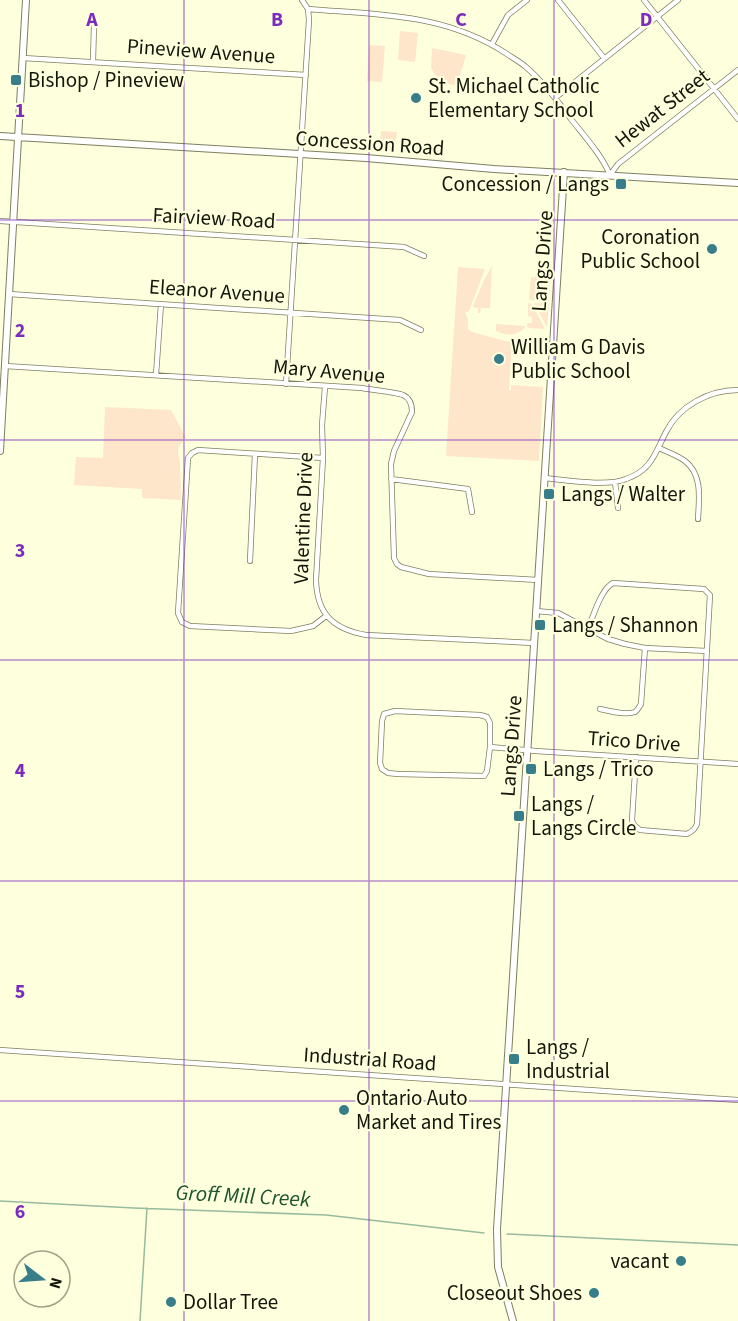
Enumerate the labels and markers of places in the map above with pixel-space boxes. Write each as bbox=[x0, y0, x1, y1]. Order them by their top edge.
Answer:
place label: Bishop / Pineview bbox=[28, 65, 184, 95]
place label: St. Michael Catholic Elementary School bbox=[428, 71, 600, 125]
marker: Bishop / Pineview bbox=[9, 73, 23, 87]
marker: St. Michael Catholic Elementary School bbox=[409, 91, 423, 105]
place label: Concession / Langs bbox=[442, 169, 609, 199]
marker: Concession / Langs bbox=[614, 177, 628, 191]
place label: Coronation Public School bbox=[580, 222, 700, 276]
marker: Coronation Public School bbox=[705, 242, 719, 256]
place label: William G Davis Public School bbox=[511, 332, 645, 386]
marker: William G Davis Public School bbox=[492, 352, 506, 366]
place label: Langs / Walter bbox=[561, 479, 686, 509]
marker: Langs / Walter bbox=[542, 487, 556, 501]
place label: Langs / Shannon bbox=[552, 610, 698, 640]
marker: Langs / Shannon bbox=[533, 618, 547, 632]
place label: Langs / Trico bbox=[543, 754, 654, 784]
marker: Langs / Trico bbox=[524, 762, 538, 776]
place label: Langs / Langs Circle bbox=[531, 789, 636, 843]
marker: Langs / Langs Circle bbox=[512, 809, 526, 823]
place label: Langs / Industrial bbox=[526, 1032, 610, 1086]
marker: Langs / Industrial bbox=[507, 1052, 521, 1066]
place label: Ontario Auto Market and Tires bbox=[356, 1083, 501, 1137]
marker: Ontario Auto Market and Tires bbox=[337, 1103, 351, 1117]
place label: vacant bbox=[610, 1246, 669, 1276]
marker: vacant bbox=[674, 1254, 688, 1268]
place label: Closeout Shoes bbox=[447, 1278, 582, 1308]
marker: Closeout Shoes bbox=[587, 1286, 601, 1300]
place label: Dollar Tree bbox=[183, 1287, 278, 1317]
marker: Dollar Tree bbox=[164, 1295, 178, 1309]

